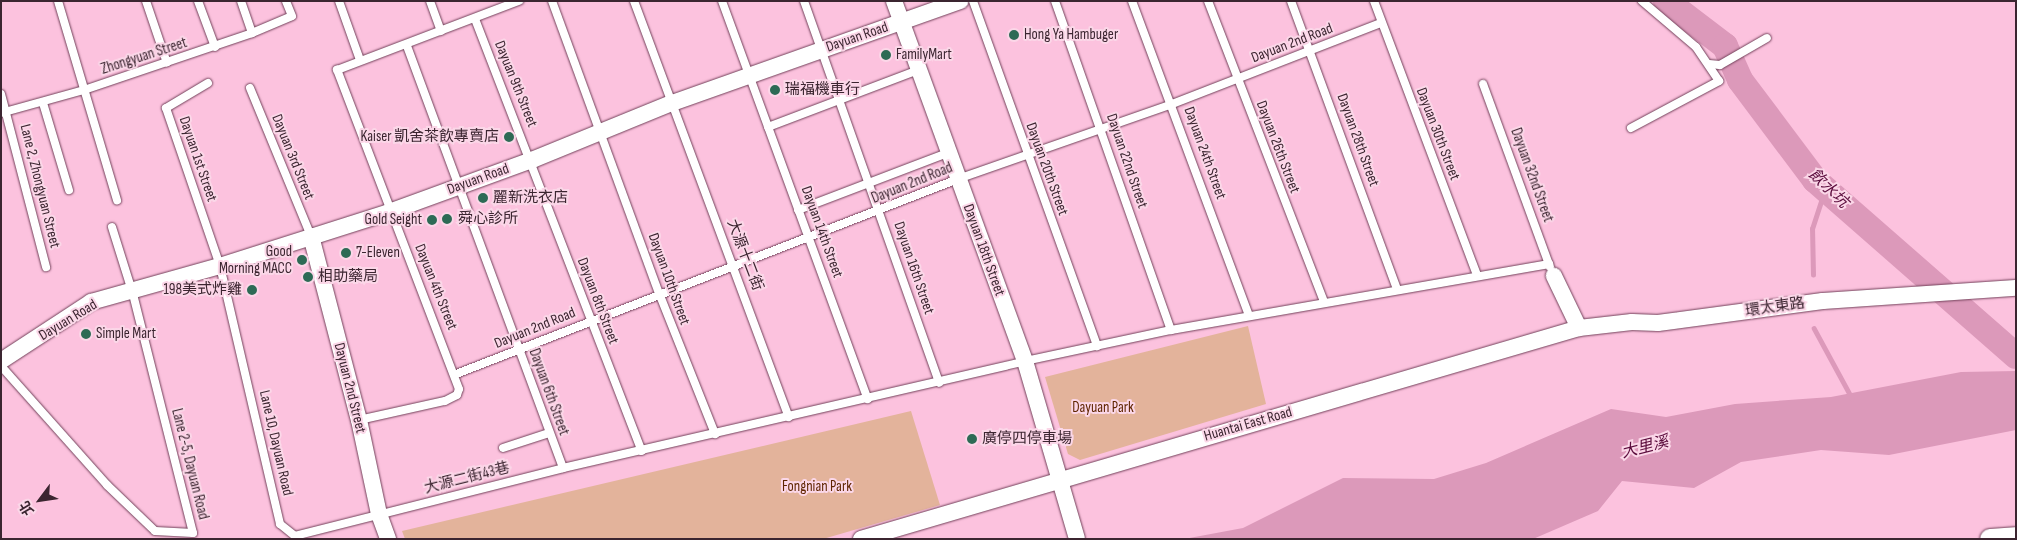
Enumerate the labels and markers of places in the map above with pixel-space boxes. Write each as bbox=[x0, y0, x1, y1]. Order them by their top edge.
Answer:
place label: Hong Ya Hambuger bbox=[1024, 26, 1118, 44]
marker: Hong Ya Hambuger bbox=[1008, 29, 1020, 41]
place label: FamilyMart bbox=[896, 46, 952, 64]
marker: FamilyMart bbox=[880, 49, 892, 61]
place label: 瑞福機車行 bbox=[785, 81, 860, 99]
marker: 瑞福機車行 bbox=[769, 84, 781, 96]
place label: Kaiser 凱舍茶飲專賣店 bbox=[361, 128, 499, 146]
marker: Kaiser 凱舍茶飲專賣店 bbox=[503, 131, 515, 143]
place label: 麗新洗衣店 bbox=[493, 189, 568, 207]
marker: 麗新洗衣店 bbox=[477, 192, 489, 204]
place label: 舜心診所 bbox=[458, 210, 518, 228]
place label: Gold Seight bbox=[365, 211, 422, 229]
marker: 舜心診所 bbox=[440, 212, 454, 226]
marker: Gold Seight bbox=[426, 214, 438, 226]
place label: Good Morning MACC bbox=[219, 242, 292, 277]
place label: 7-Eleven bbox=[356, 244, 400, 262]
marker: 7-Eleven bbox=[340, 247, 352, 259]
marker: Good Morning MACC bbox=[296, 254, 308, 266]
place label: 相助藥局 bbox=[318, 268, 378, 286]
marker: 相助藥局 bbox=[302, 271, 314, 283]
place label: 198美式炸雞 bbox=[164, 281, 242, 299]
marker: 198美式炸雞 bbox=[246, 284, 258, 296]
place label: Simple Mart bbox=[96, 325, 156, 343]
marker: Simple Mart bbox=[80, 328, 92, 340]
place label: 廣停四停車場 bbox=[982, 430, 1072, 448]
marker: 廣停四停車場 bbox=[966, 433, 978, 445]

